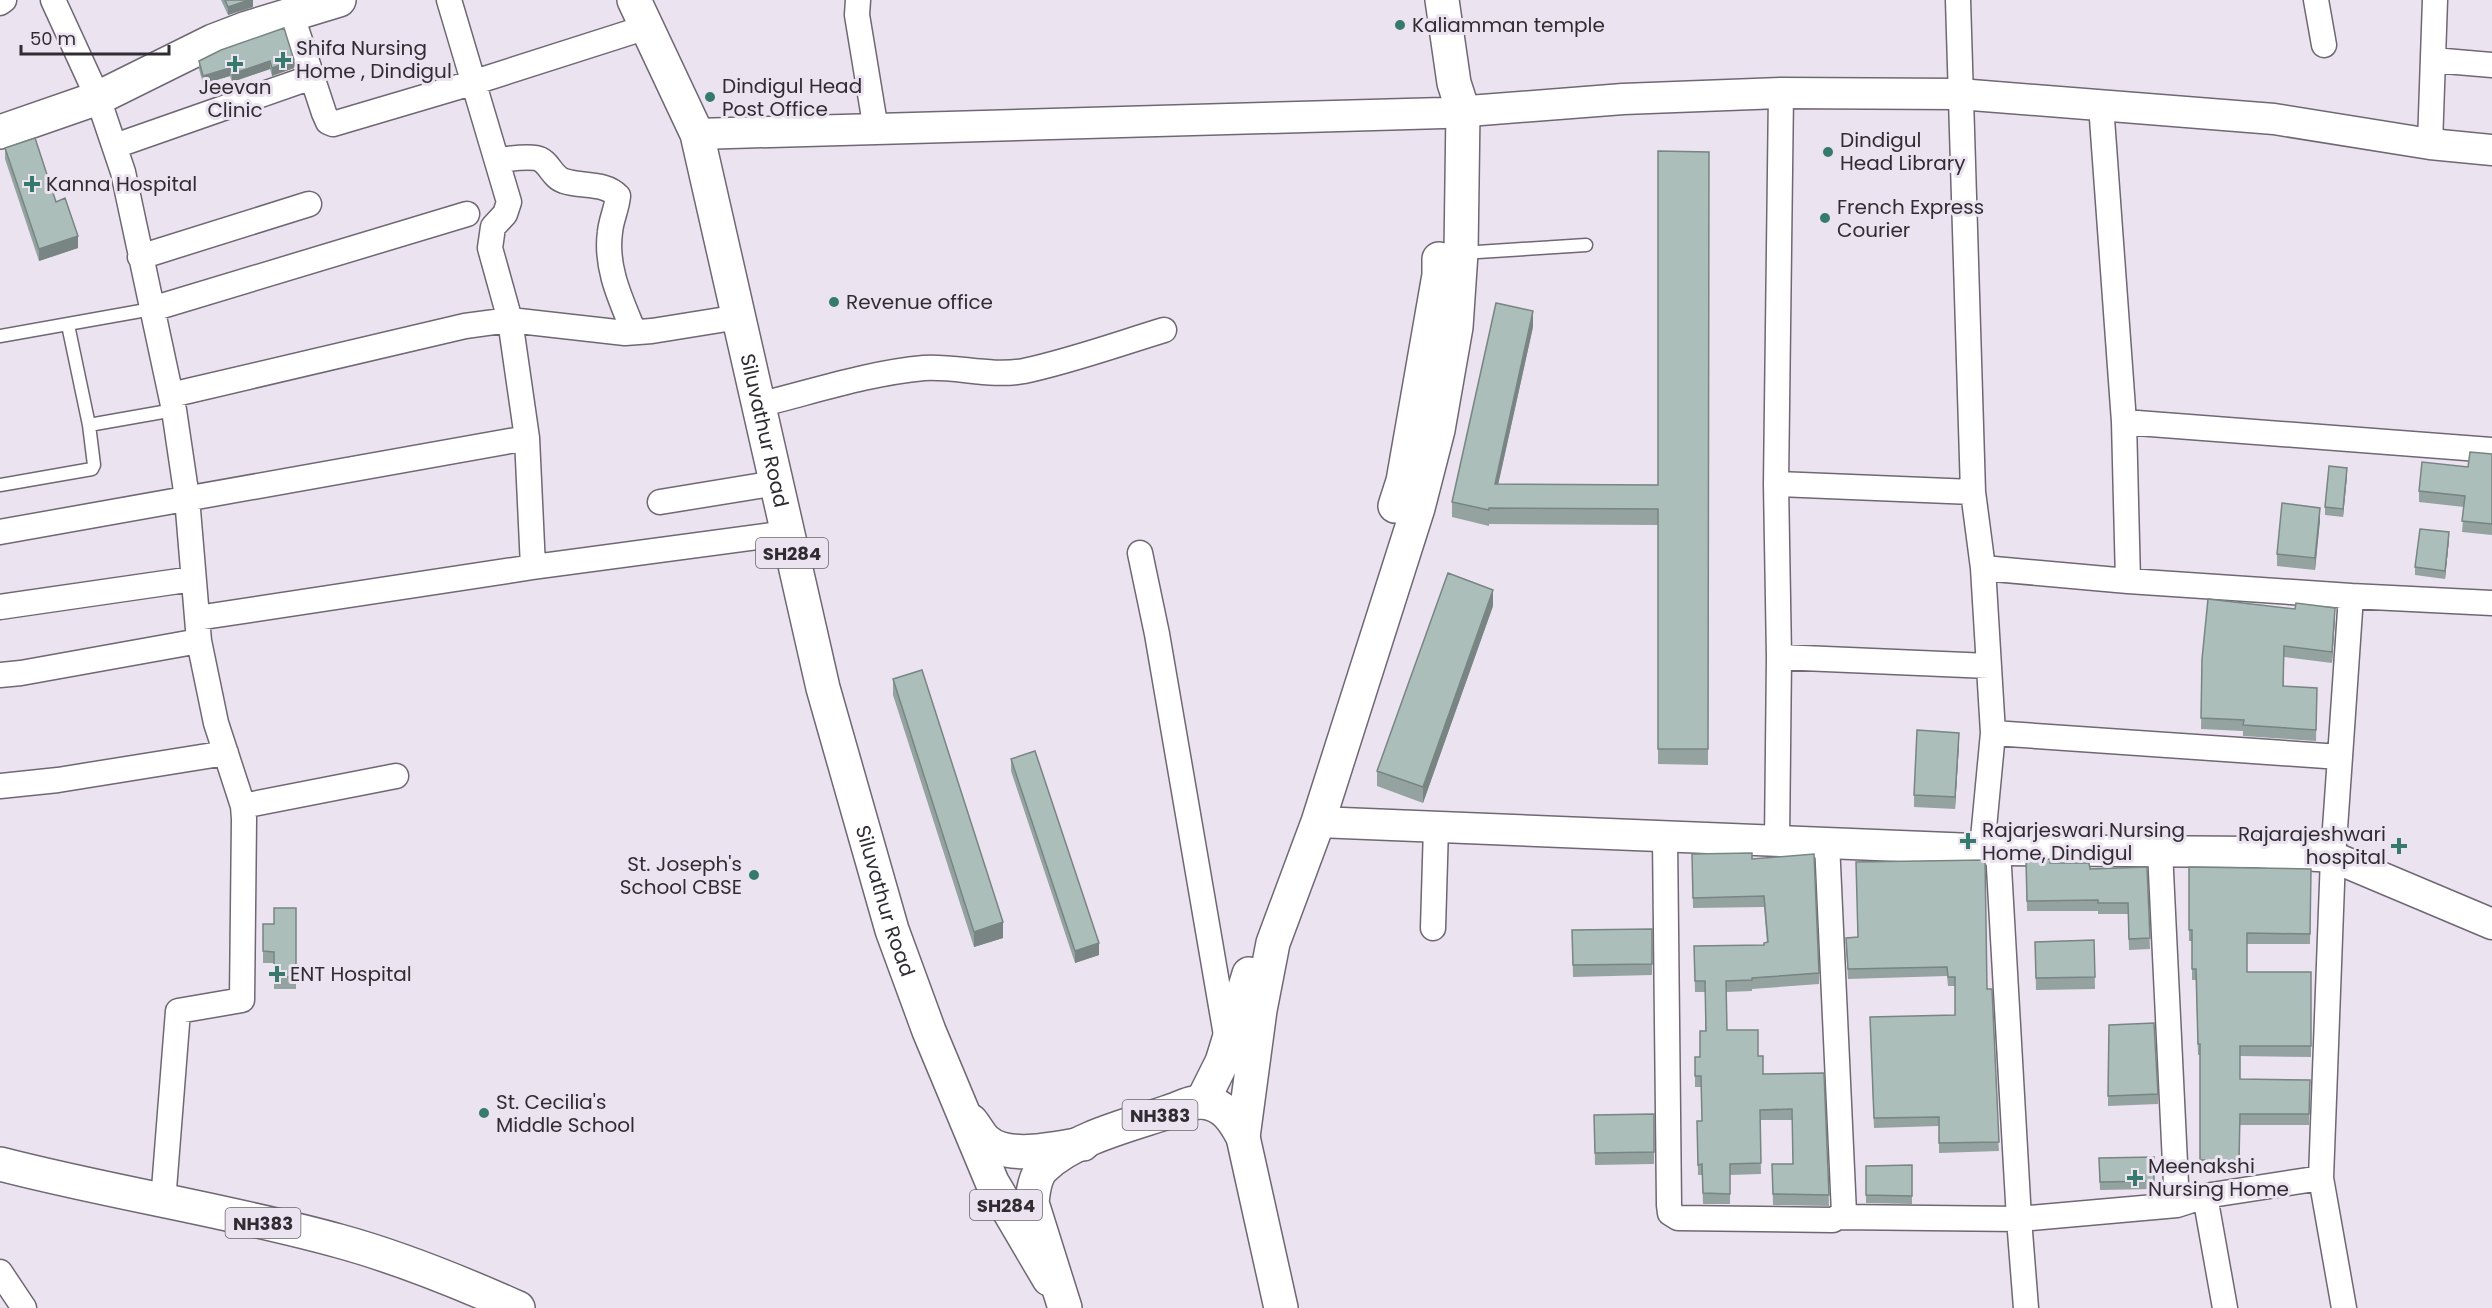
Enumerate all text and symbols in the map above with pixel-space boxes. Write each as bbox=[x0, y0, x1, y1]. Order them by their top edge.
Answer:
place label: Kaliamman temple bbox=[1412, 11, 1605, 39]
scale bar bbox=[21, 18, 170, 56]
marker: Kaliamman temple bbox=[1393, 18, 1407, 32]
text: 50 m bbox=[30, 26, 76, 51]
place label: Shifa Nursing Home , Dindigul bbox=[296, 34, 452, 85]
marker: Shifa Nursing Home , Dindigul bbox=[274, 51, 292, 69]
marker: Jeevan Clinic bbox=[226, 55, 244, 73]
place label: Dindigul Head Post Office bbox=[722, 72, 862, 123]
place label: Jeevan Clinic bbox=[199, 73, 271, 124]
marker: Dindigul Head Post Office bbox=[703, 90, 717, 104]
place label: Dindigul Head Library bbox=[1840, 126, 1965, 177]
marker: Dindigul Head Library bbox=[1821, 145, 1835, 159]
place label: Kanna Hospital bbox=[46, 170, 197, 198]
marker: Kanna Hospital bbox=[23, 175, 41, 193]
place label: French Express Courier bbox=[1837, 193, 1984, 244]
marker: French Express Courier bbox=[1818, 211, 1832, 225]
place label: Revenue office bbox=[846, 288, 993, 316]
marker: Revenue office bbox=[827, 295, 841, 309]
street label: Siluvathur Road bbox=[733, 351, 795, 510]
road number: SH284 bbox=[756, 538, 828, 568]
place label: Rajarjeswari Nursing Home, Dindigul bbox=[1982, 816, 2185, 867]
place label: Rajarajeshwari hospital bbox=[2238, 820, 2386, 871]
street label: Siluvathur Road bbox=[849, 822, 922, 980]
marker: Rajarjeswari Nursing Home, Dindigul bbox=[1959, 832, 1977, 850]
marker: Rajarajeshwari hospital bbox=[2390, 837, 2408, 855]
place label: St. Joseph's School CBSE bbox=[620, 850, 742, 901]
marker: St. Joseph's School CBSE bbox=[747, 868, 761, 882]
place label: ENT Hospital bbox=[290, 960, 412, 988]
marker: ENT Hospital bbox=[268, 965, 286, 983]
place label: St. Cecilia's Middle School bbox=[496, 1088, 635, 1139]
road number: NH383 bbox=[1122, 1100, 1198, 1130]
marker: St. Cecilia's Middle School bbox=[477, 1106, 491, 1120]
place label: Meenakshi Nursing Home bbox=[2148, 1152, 2289, 1203]
marker: Meenakshi Nursing Home bbox=[2126, 1169, 2144, 1187]
road number: SH284 bbox=[970, 1190, 1042, 1220]
road number: NH383 bbox=[226, 1208, 300, 1238]

